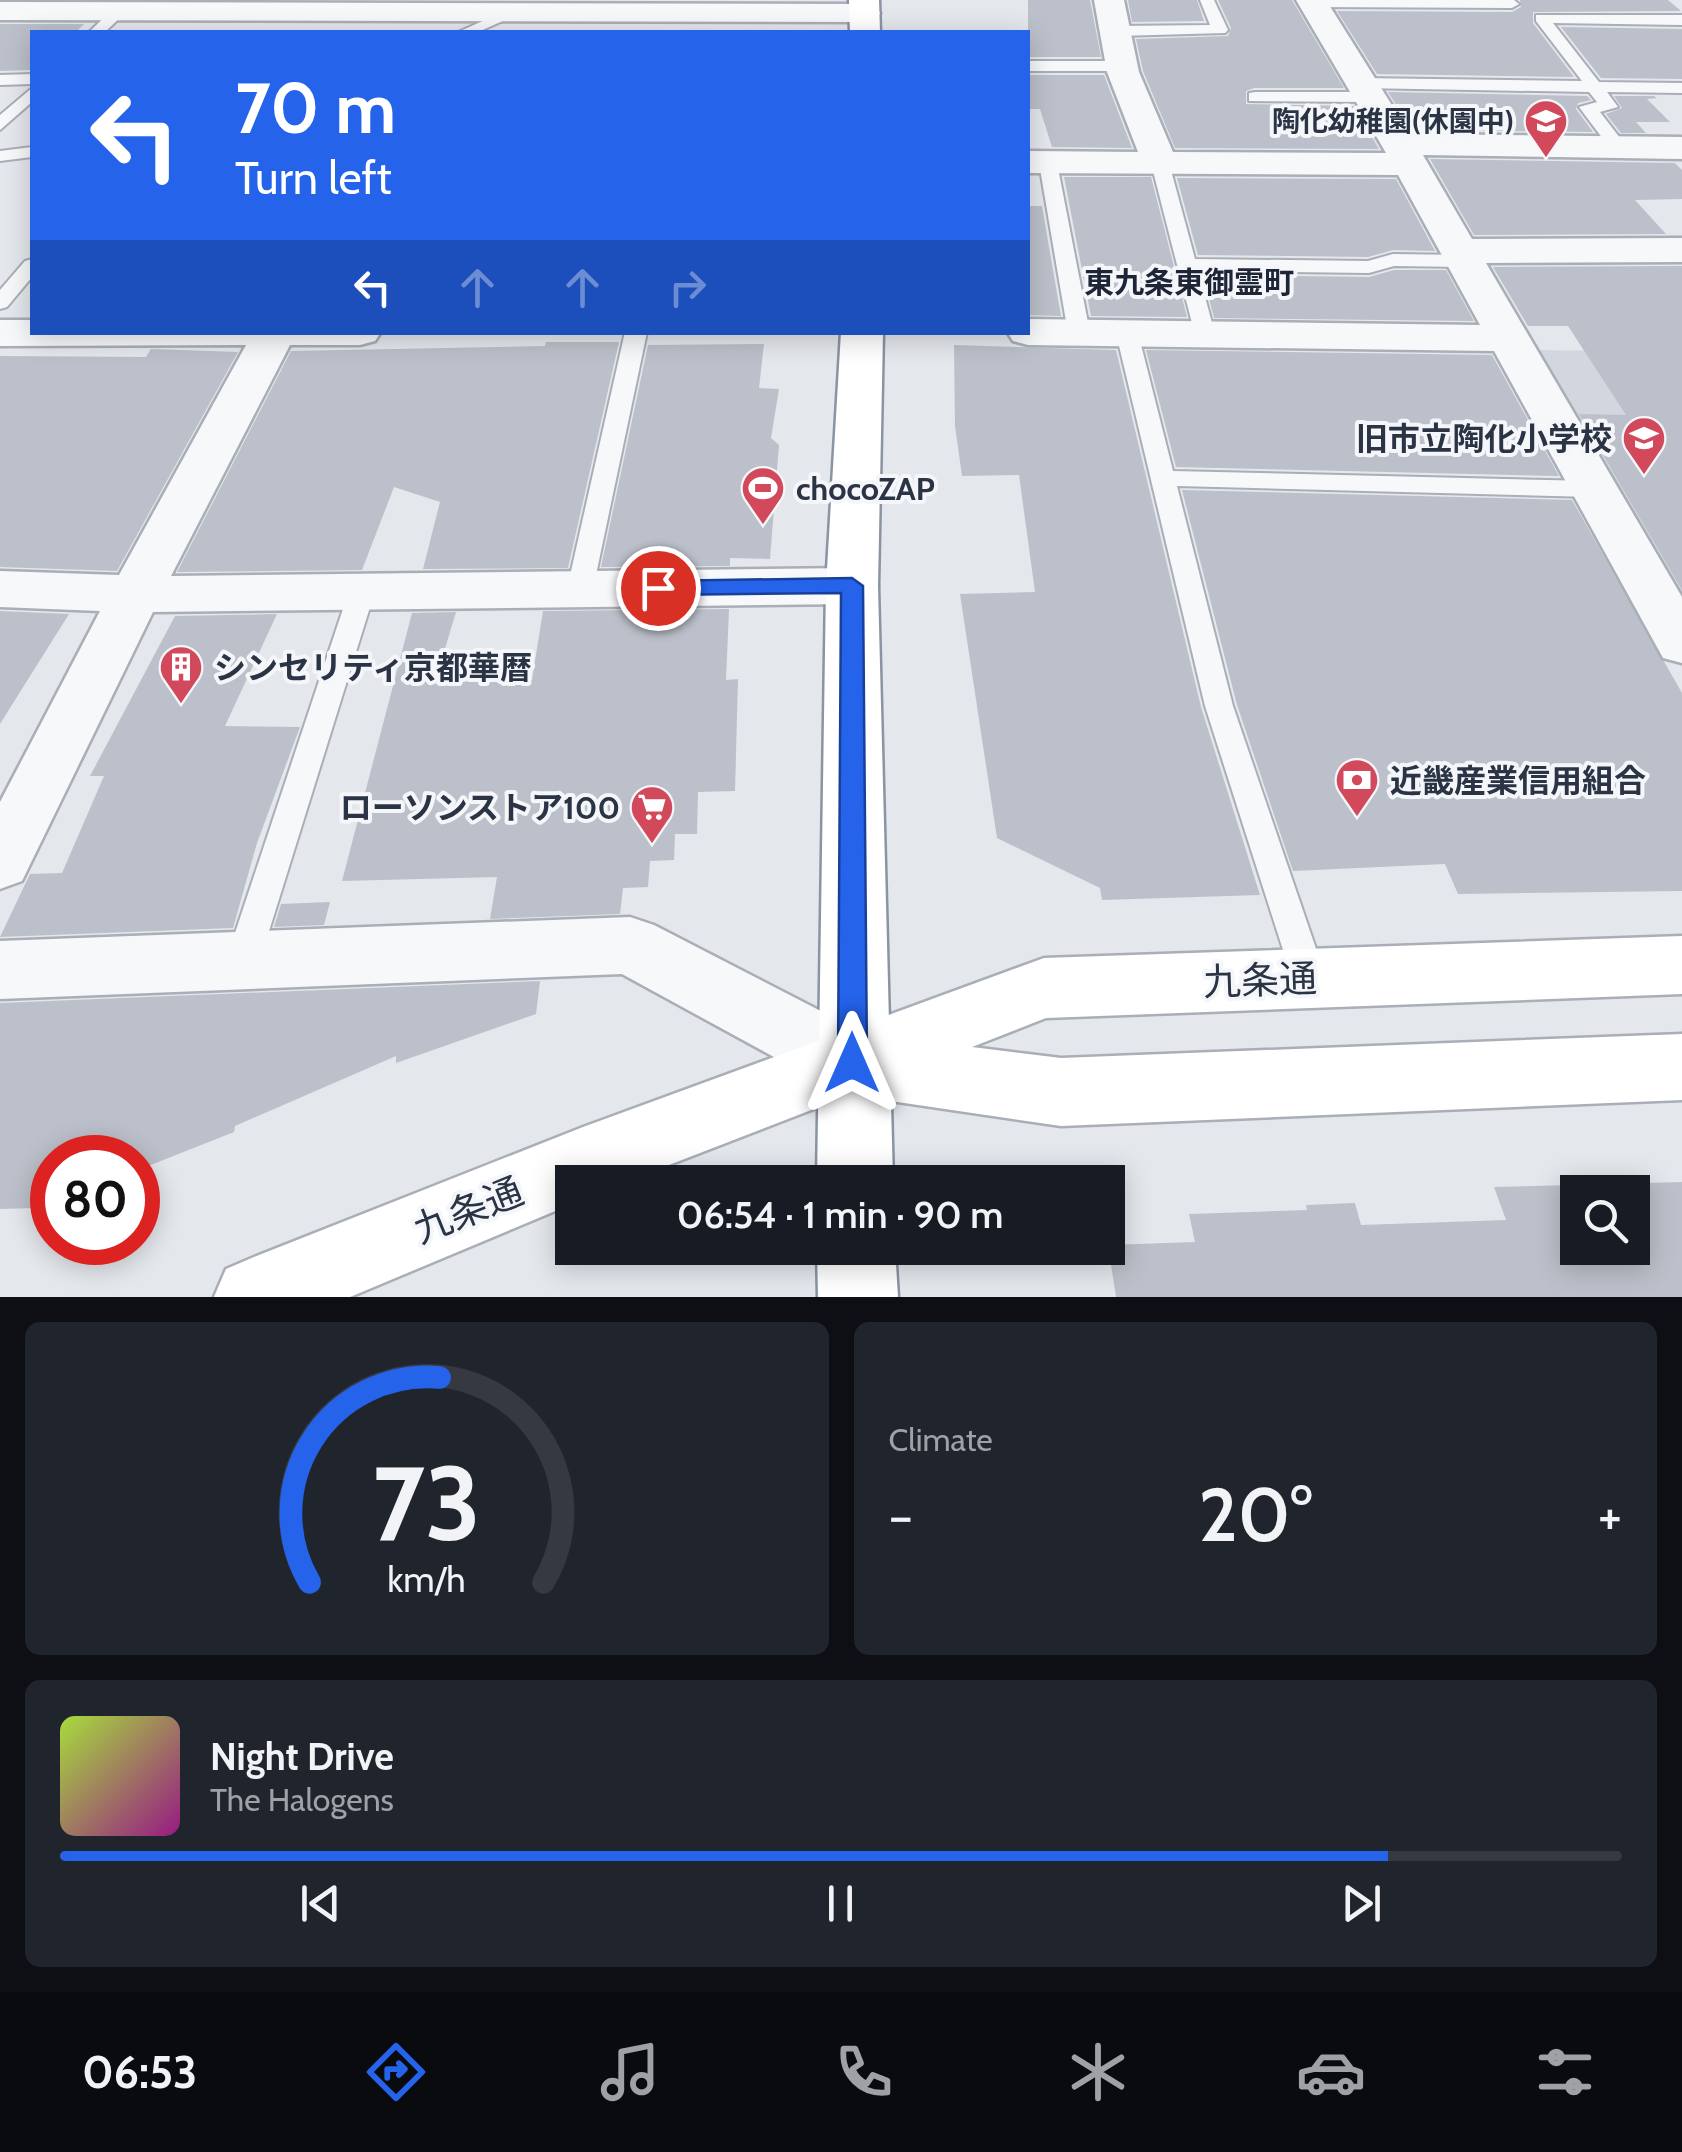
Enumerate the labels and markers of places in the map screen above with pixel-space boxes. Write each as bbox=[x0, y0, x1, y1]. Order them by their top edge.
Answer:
school or university icon: 陶化幼稚園(休園中) bbox=[1523, 98, 1569, 159]
place label: 陶化幼稚園(休園中) bbox=[1272, 104, 1514, 138]
school or university icon: 旧市立陶化小学校 bbox=[1621, 415, 1667, 476]
place label: 旧市立陶化小学校 bbox=[1356, 419, 1612, 458]
sports icon: chocoZAP bbox=[740, 465, 786, 526]
place label: chocoZAP bbox=[796, 469, 935, 508]
pin bbox=[616, 546, 701, 631]
building icon: シンセリティ京都華暦 bbox=[158, 644, 204, 705]
place label: シンセリティ京都華暦 bbox=[214, 648, 532, 687]
bank icon: 近畿産業信用組合 bbox=[1334, 757, 1380, 818]
place label: 近畿産業信用組合 bbox=[1390, 761, 1646, 800]
supermarket icon: ローソンストア100 bbox=[629, 784, 675, 845]
place label: ローソンストア100 bbox=[340, 788, 620, 827]

